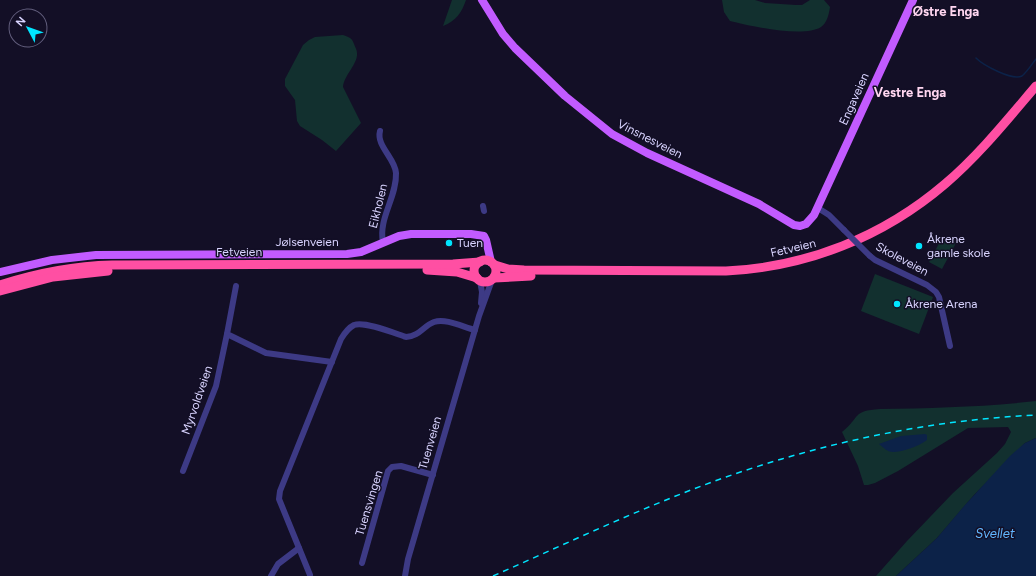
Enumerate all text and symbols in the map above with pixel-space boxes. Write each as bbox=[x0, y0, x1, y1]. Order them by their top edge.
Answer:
district label: Østre Enga bbox=[913, 4, 979, 19]
north arrow bbox=[8, 8, 48, 48]
text: N bbox=[13, 14, 29, 29]
street label: Engaveien bbox=[836, 70, 872, 127]
district label: Vestre Enga bbox=[874, 85, 946, 100]
street label: Vinsnesveien bbox=[615, 117, 685, 161]
street label: Eikholen bbox=[366, 182, 390, 230]
place label: Åkrene gamle skole bbox=[927, 232, 990, 260]
street label: Jølsenveien bbox=[275, 235, 339, 249]
place label: Tuen bbox=[457, 236, 483, 250]
street label: Fetveien bbox=[769, 236, 817, 260]
marker: Tuen bbox=[444, 238, 454, 248]
street label: Skoleveien bbox=[873, 239, 931, 279]
marker: Åkrene gamle skole bbox=[914, 241, 924, 251]
street label: Fetveien bbox=[216, 245, 262, 259]
place label: Åkrene Arena bbox=[905, 297, 977, 311]
marker: Åkrene Arena bbox=[892, 299, 902, 309]
street label: Myrvoldveien bbox=[179, 363, 215, 436]
street label: Tuenveien bbox=[416, 415, 444, 471]
street label: Tuensvingen bbox=[352, 468, 386, 537]
water label: Svellet bbox=[975, 526, 1016, 541]

